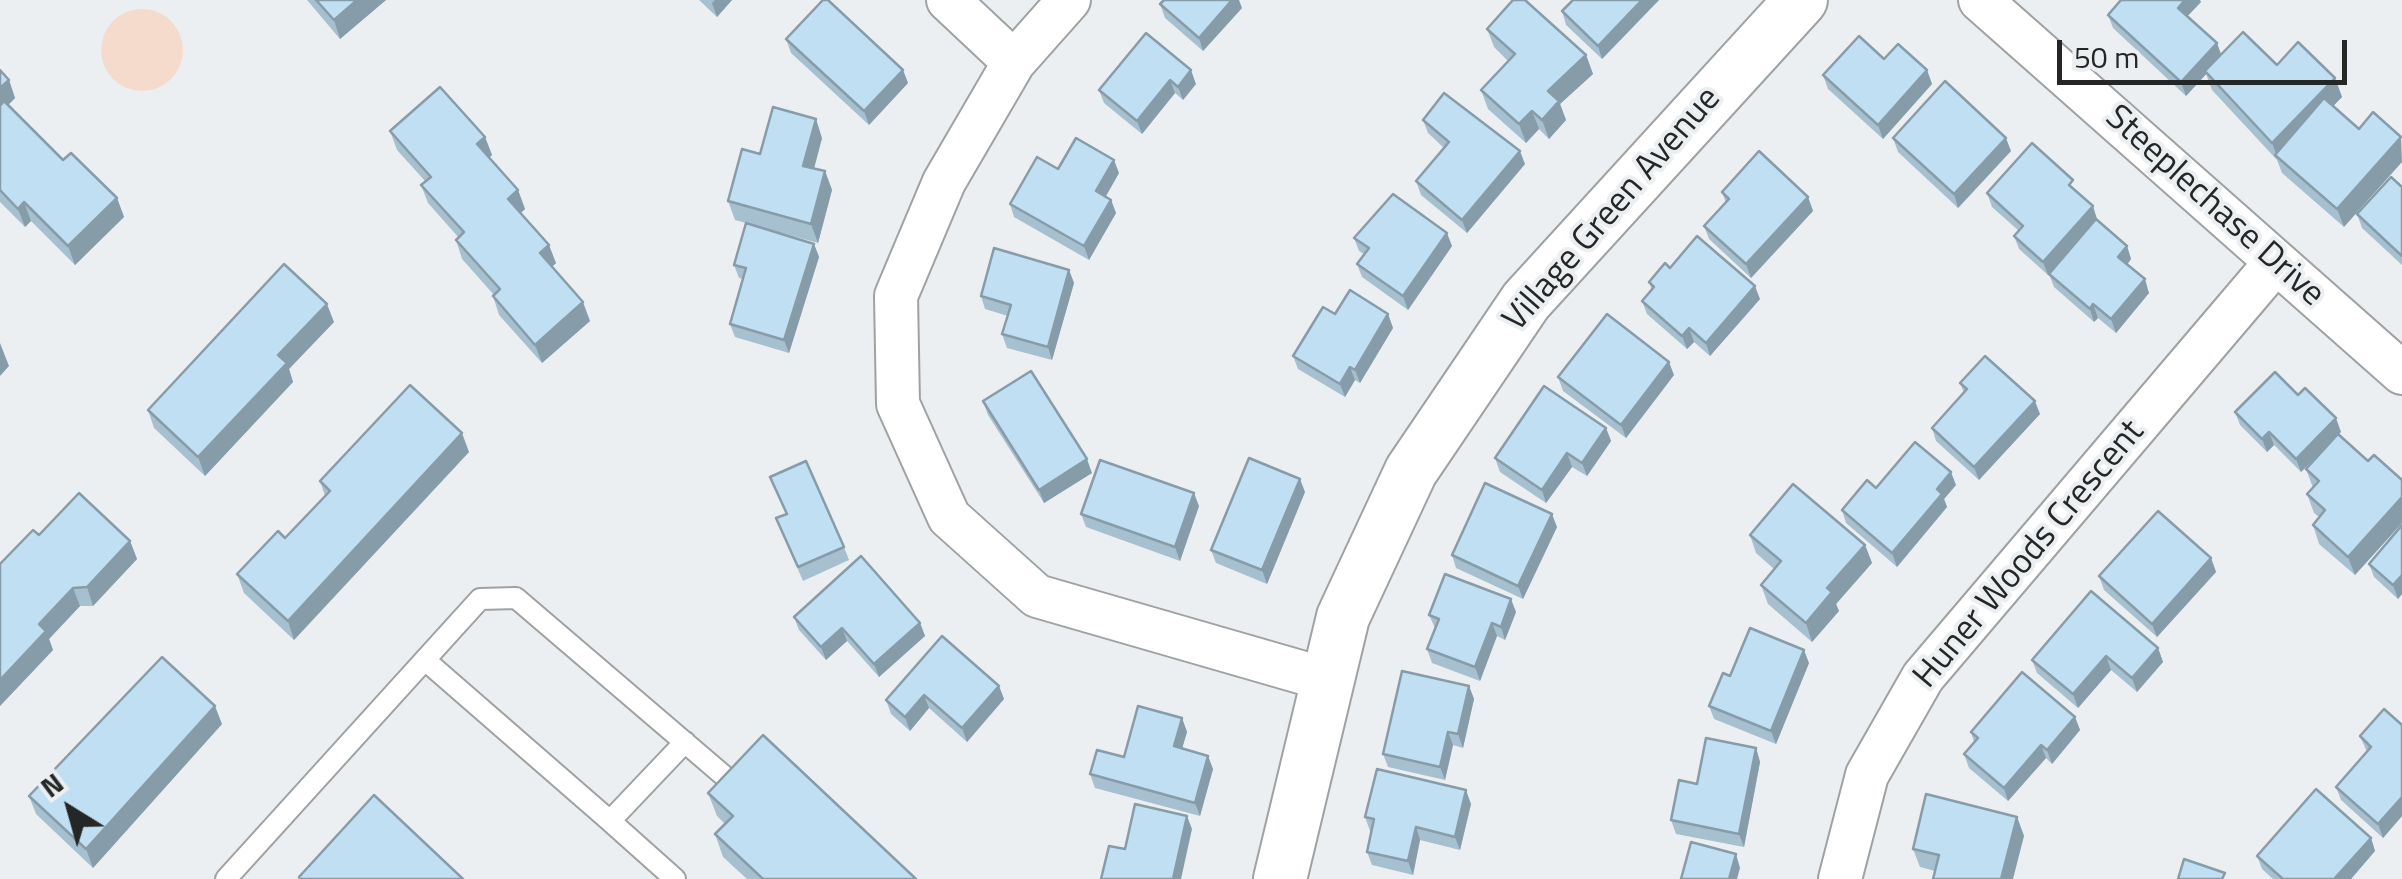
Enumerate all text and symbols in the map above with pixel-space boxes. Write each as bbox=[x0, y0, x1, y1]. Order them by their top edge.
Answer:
scale bar bbox=[2062, 20, 2352, 82]
text: 50 m bbox=[2074, 34, 2139, 80]
street label: Village Green Avenue bbox=[1496, 79, 1730, 341]
street label: Steeplechase Drive bbox=[2096, 98, 2332, 316]
street label: Huner Woods Crescent bbox=[1906, 413, 2154, 697]
north arrow bbox=[20, 759, 120, 859]
text: N bbox=[31, 762, 72, 808]

